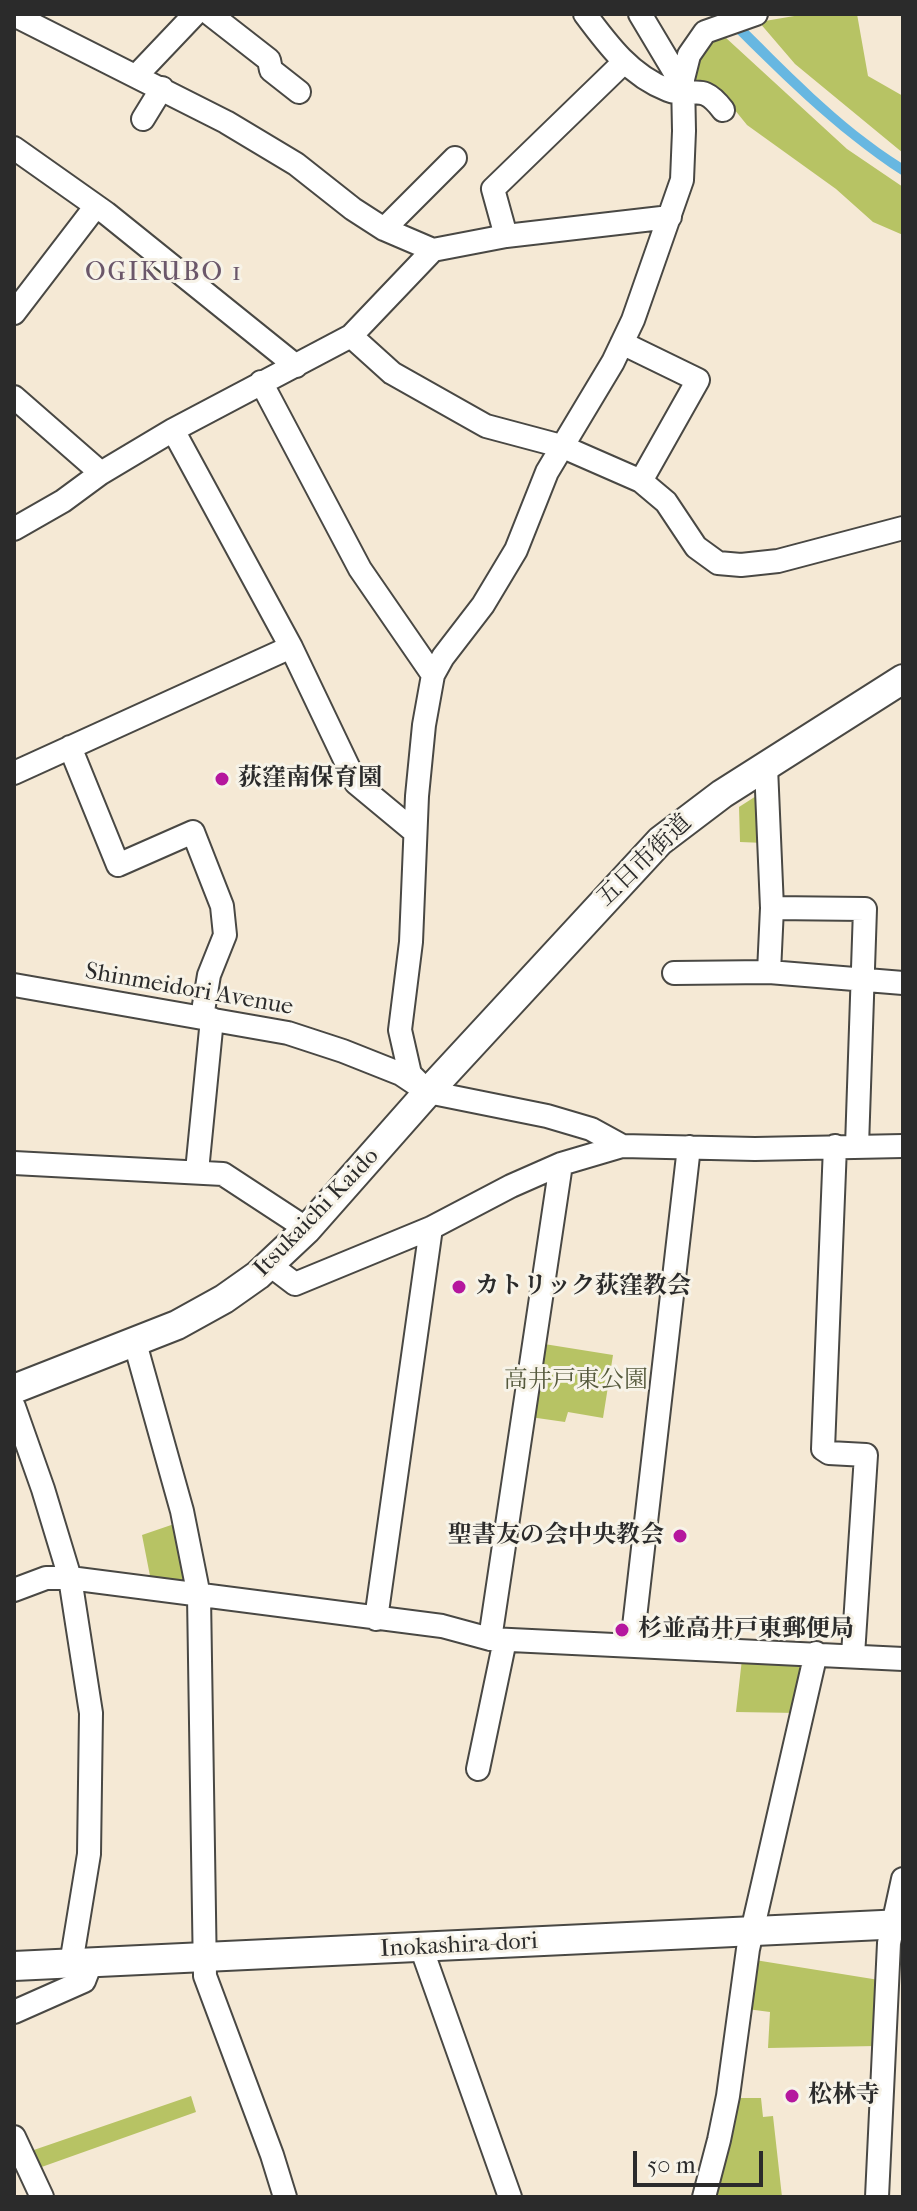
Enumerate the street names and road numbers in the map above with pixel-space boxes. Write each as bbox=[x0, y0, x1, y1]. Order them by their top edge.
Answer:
street label: 五日市街道 bbox=[592, 809, 698, 913]
street label: Shinmeidori Avenue bbox=[83, 958, 295, 1022]
street label: Itsukaichi Kaido bbox=[248, 1143, 386, 1283]
street label: Inokashira-dori bbox=[379, 1927, 539, 1965]

